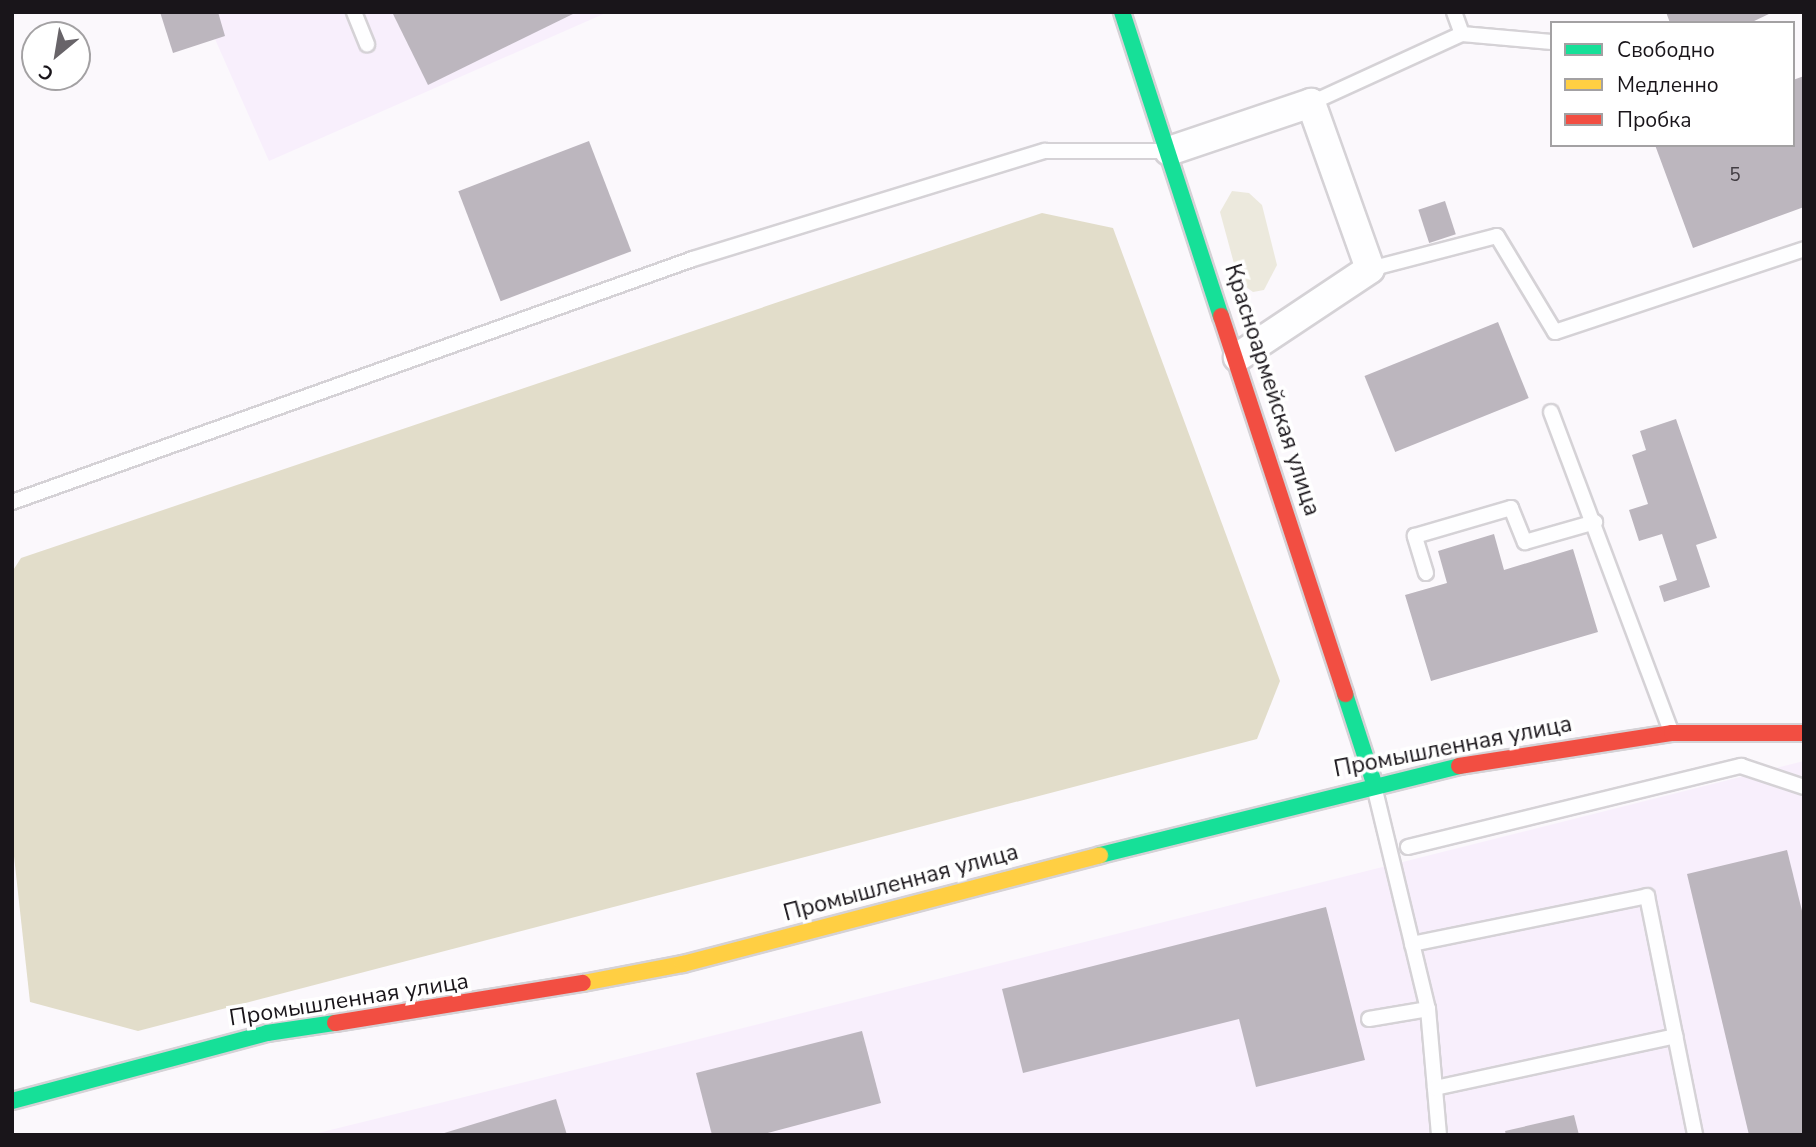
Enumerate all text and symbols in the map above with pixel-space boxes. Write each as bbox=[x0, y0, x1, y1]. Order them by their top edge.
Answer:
north arrow bbox=[21, 21, 91, 91]
legend bbox=[1550, 21, 1795, 147]
text: Свободно bbox=[1617, 36, 1715, 64]
text: С bbox=[34, 58, 59, 87]
text: Медленно bbox=[1617, 71, 1719, 99]
text: Пробка bbox=[1617, 106, 1691, 134]
house number: 5 bbox=[1729, 165, 1741, 187]
street label: Красноармейская улица bbox=[1218, 261, 1326, 519]
street label: Промышленная улица bbox=[1332, 710, 1574, 784]
street label: Промышленная улица bbox=[781, 838, 1021, 928]
street label: Промышленная улица bbox=[227, 967, 471, 1033]

